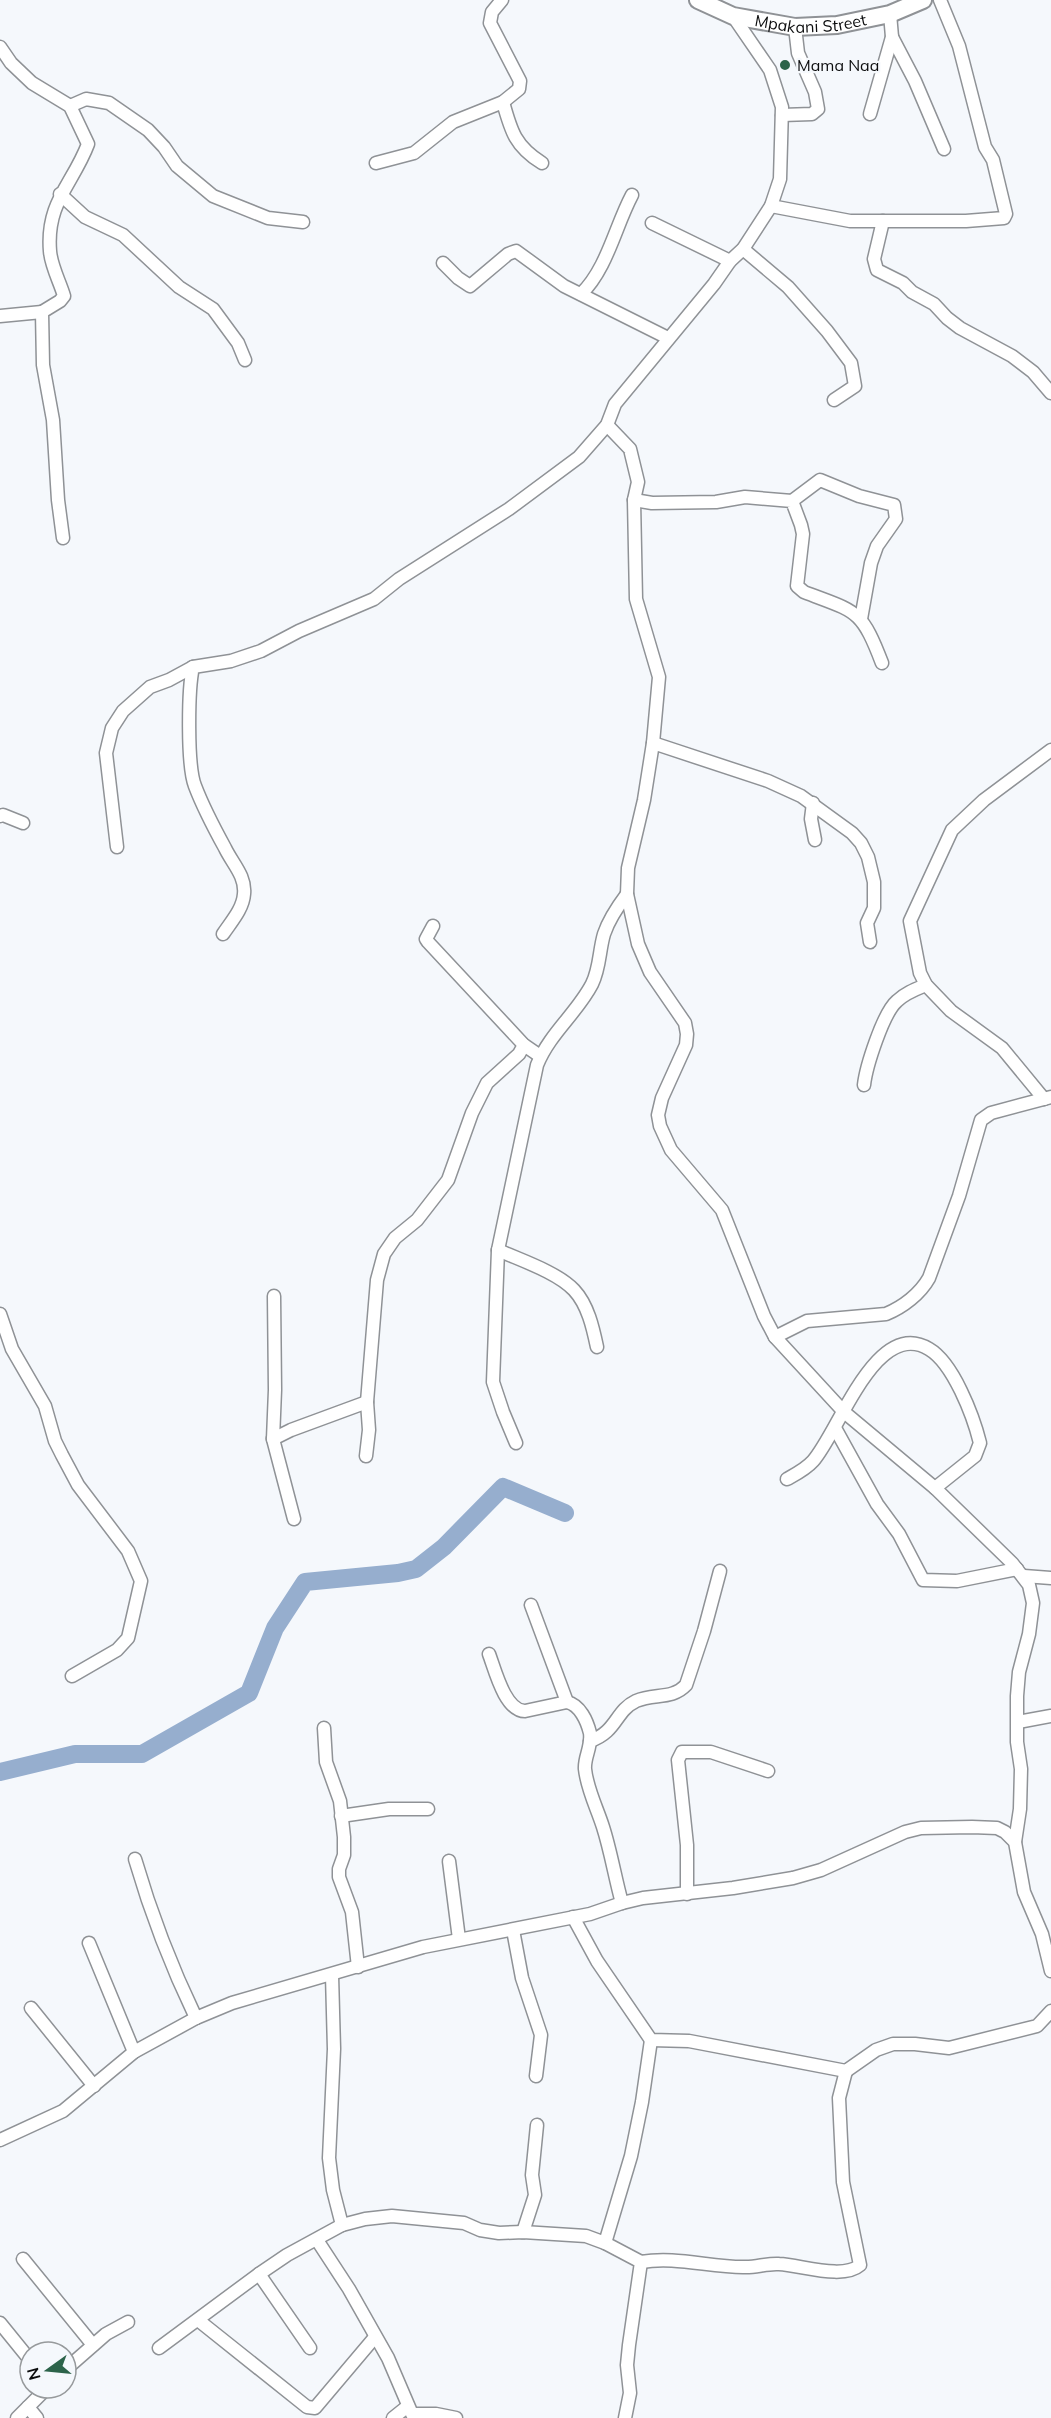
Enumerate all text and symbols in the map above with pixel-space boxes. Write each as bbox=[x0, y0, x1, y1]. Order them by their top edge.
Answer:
street label: Mpakani Street bbox=[753, 9, 869, 37]
place label: Mama Naa bbox=[797, 55, 879, 75]
marker: Mama Naa bbox=[778, 58, 792, 72]
north arrow bbox=[18, 2340, 78, 2400]
text: N bbox=[22, 2365, 45, 2382]

